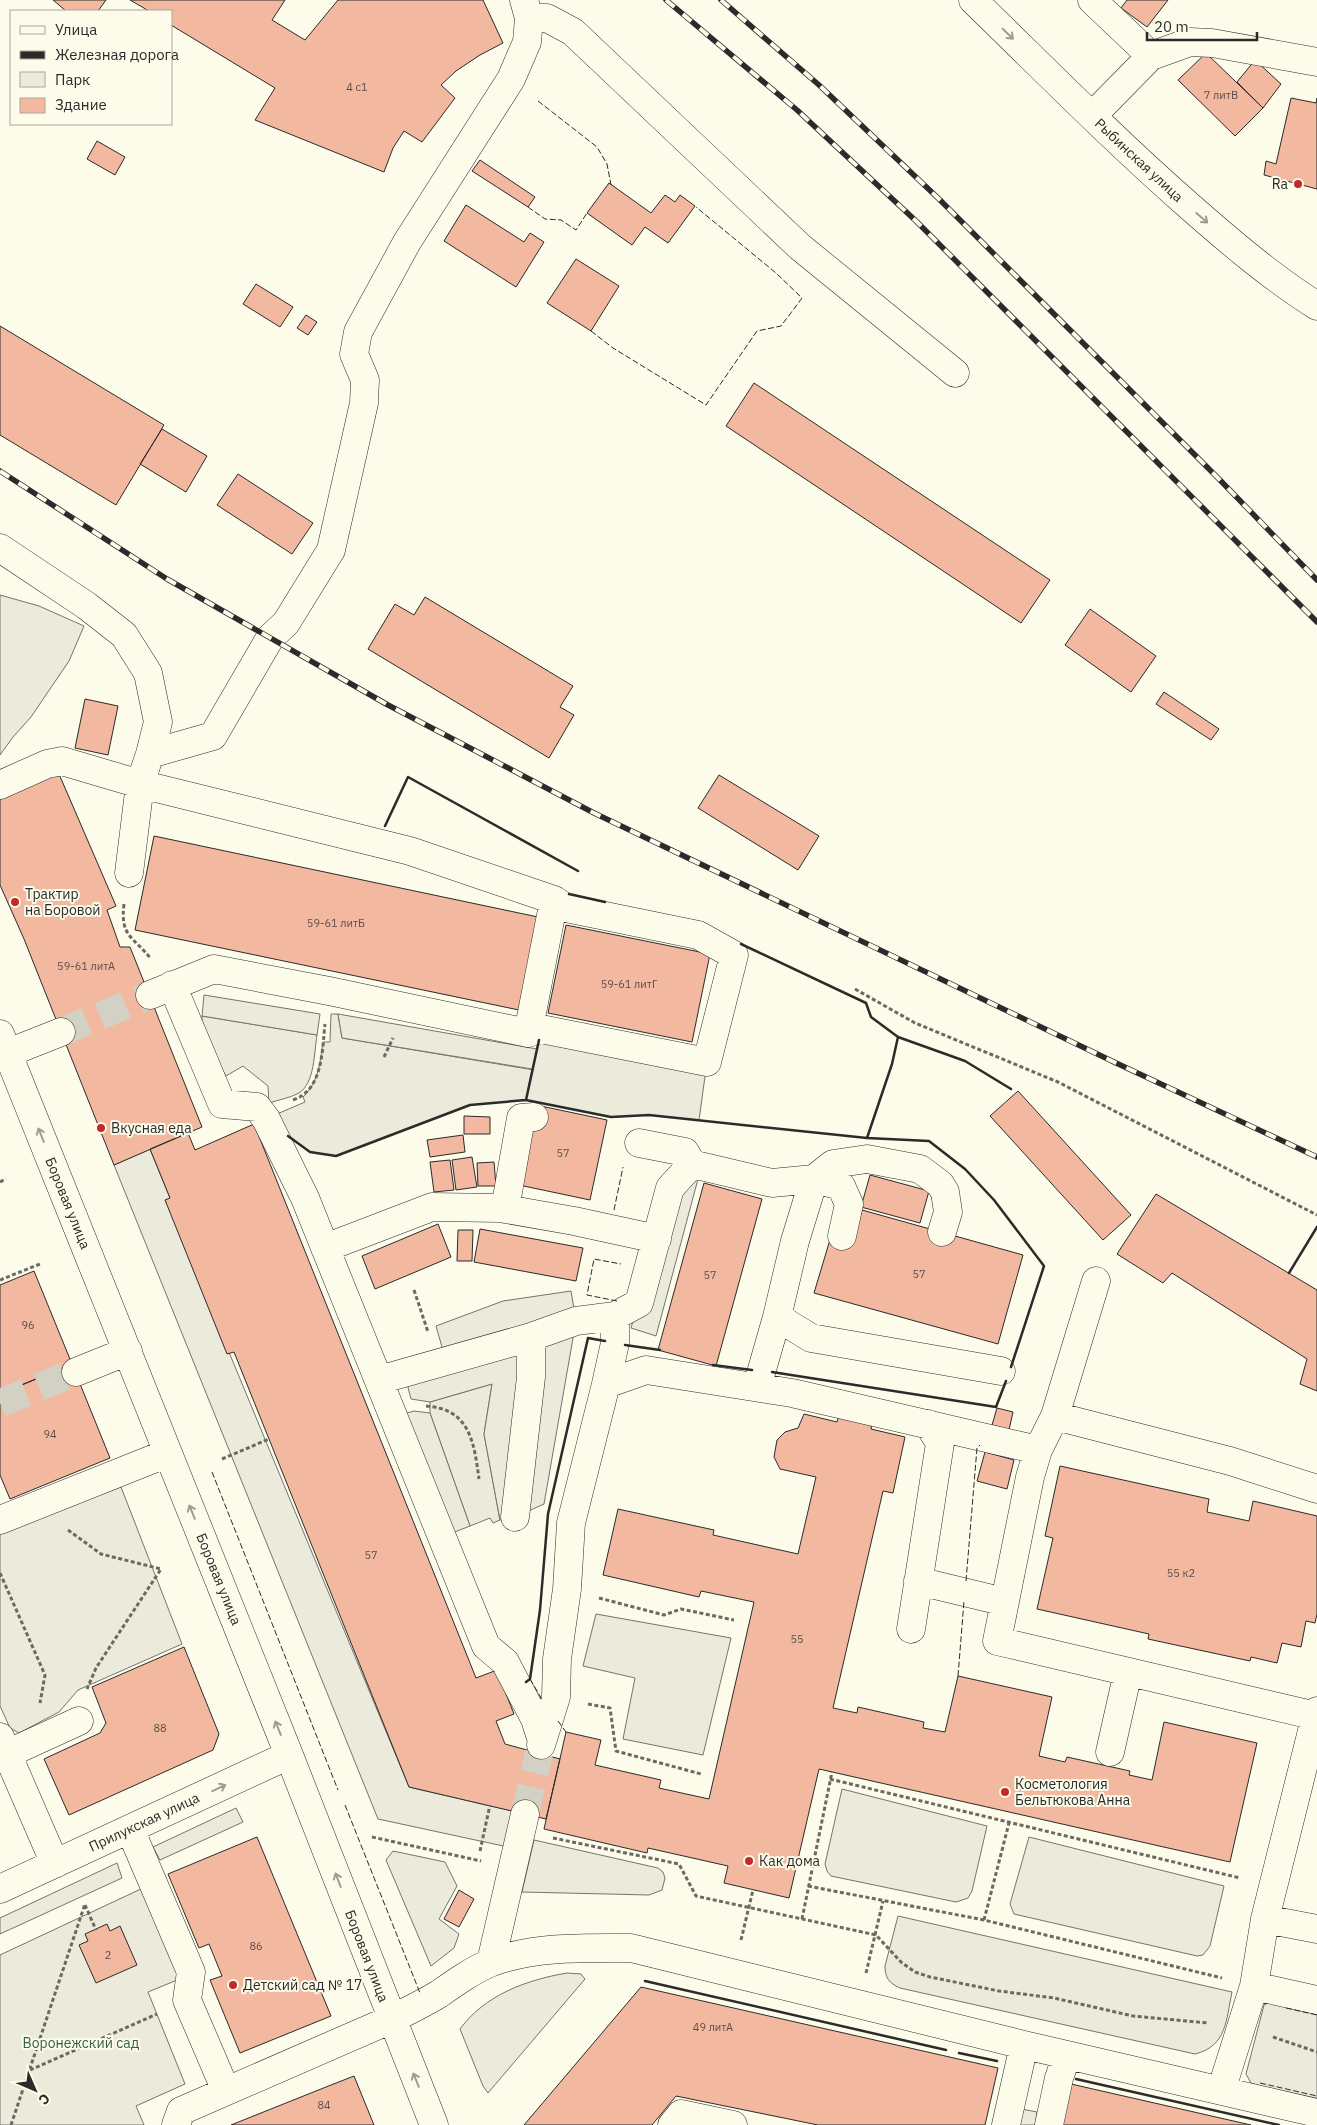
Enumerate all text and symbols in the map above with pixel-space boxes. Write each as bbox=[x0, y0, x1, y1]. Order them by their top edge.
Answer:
legend bbox=[10, 10, 172, 125]
scale bar bbox=[1147, 10, 1257, 42]
text: 20 m bbox=[1154, 17, 1189, 36]
text: Улица bbox=[55, 20, 97, 39]
one-way arrow bbox=[1002, 28, 1014, 40]
text: Железная дорога bbox=[55, 45, 179, 64]
text: Парк bbox=[55, 70, 90, 89]
house number: 4 с1 bbox=[346, 80, 368, 94]
house number: 7 литВ bbox=[1204, 88, 1238, 102]
text: Здание bbox=[55, 95, 107, 114]
street label: Рыбинская улица bbox=[1091, 114, 1187, 206]
place label: Ra bbox=[1272, 175, 1289, 193]
marker: Ra bbox=[1292, 178, 1304, 190]
one-way arrow bbox=[1196, 212, 1209, 223]
place label: Трактир на Боровой bbox=[25, 885, 101, 919]
marker: Трактир на Боровой bbox=[9, 896, 21, 908]
house number: 59-61 литБ bbox=[307, 916, 365, 930]
house number: 59-61 литА bbox=[57, 959, 115, 973]
house number: 59-61 литГ bbox=[601, 977, 658, 991]
place label: Вкусная еда bbox=[111, 1119, 192, 1137]
marker: Вкусная еда bbox=[95, 1122, 107, 1134]
one-way arrow bbox=[36, 1128, 45, 1143]
house number: 57 bbox=[556, 1146, 570, 1160]
street label: Боровая улица bbox=[41, 1154, 95, 1252]
house number: 57 bbox=[912, 1267, 926, 1281]
house number: 57 bbox=[703, 1268, 717, 1282]
house number: 96 bbox=[21, 1318, 35, 1332]
house number: 94 bbox=[43, 1427, 57, 1441]
one-way arrow bbox=[187, 1505, 196, 1521]
street label: Боровая улица bbox=[192, 1530, 246, 1628]
house number: 57 bbox=[364, 1548, 378, 1562]
house number: 55 к2 bbox=[1167, 1566, 1195, 1580]
house number: 55 bbox=[790, 1632, 804, 1646]
house number: 88 bbox=[153, 1721, 167, 1735]
one-way arrow bbox=[273, 1721, 283, 1736]
place label: Косметология Бельтюкова Анна bbox=[1015, 1775, 1131, 1809]
one-way arrow bbox=[211, 1782, 226, 1792]
marker: Косметология Бельтюкова Анна bbox=[999, 1786, 1011, 1798]
street label: Прилукская улица bbox=[86, 1788, 203, 1856]
place label: Как дома bbox=[759, 1852, 821, 1870]
marker: Как дома bbox=[743, 1855, 755, 1867]
one-way arrow bbox=[333, 1872, 342, 1888]
street label: Боровая улица bbox=[341, 1907, 393, 2005]
house number: 86 bbox=[249, 1939, 263, 1953]
house number: 2 bbox=[105, 1948, 111, 1962]
place label: Детский сад № 17 bbox=[243, 1976, 363, 1994]
marker: Детский сад № 17 bbox=[227, 1979, 239, 1991]
house number: 49 литА bbox=[693, 2020, 733, 2034]
park label: Воронежский сад bbox=[23, 2034, 139, 2052]
north arrow bbox=[10, 2065, 60, 2115]
one-way arrow bbox=[411, 2073, 421, 2088]
text: С bbox=[35, 2090, 54, 2109]
house number: 84 bbox=[317, 2098, 331, 2112]

